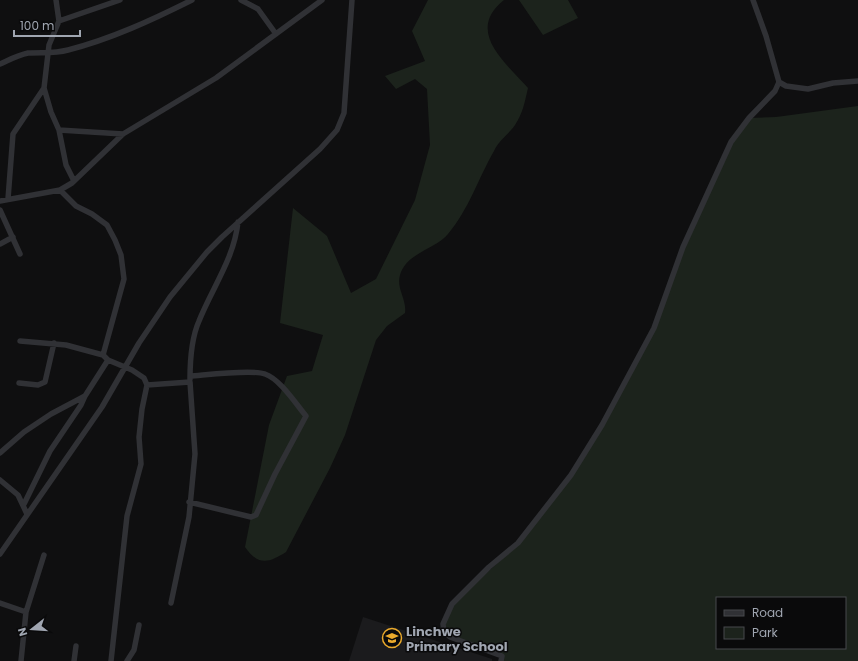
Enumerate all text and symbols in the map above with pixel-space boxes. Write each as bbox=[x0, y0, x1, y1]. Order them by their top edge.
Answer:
scale bar bbox=[14, 12, 80, 38]
text: 100 m bbox=[20, 17, 54, 34]
legend bbox=[716, 597, 846, 649]
text: Road bbox=[752, 604, 783, 621]
north arrow bbox=[12, 609, 52, 649]
place label: Linchwe Primary School bbox=[406, 622, 508, 656]
text: Park bbox=[752, 624, 779, 641]
text: N bbox=[14, 626, 31, 638]
school or university icon: Linchwe Primary School bbox=[381, 627, 403, 649]

